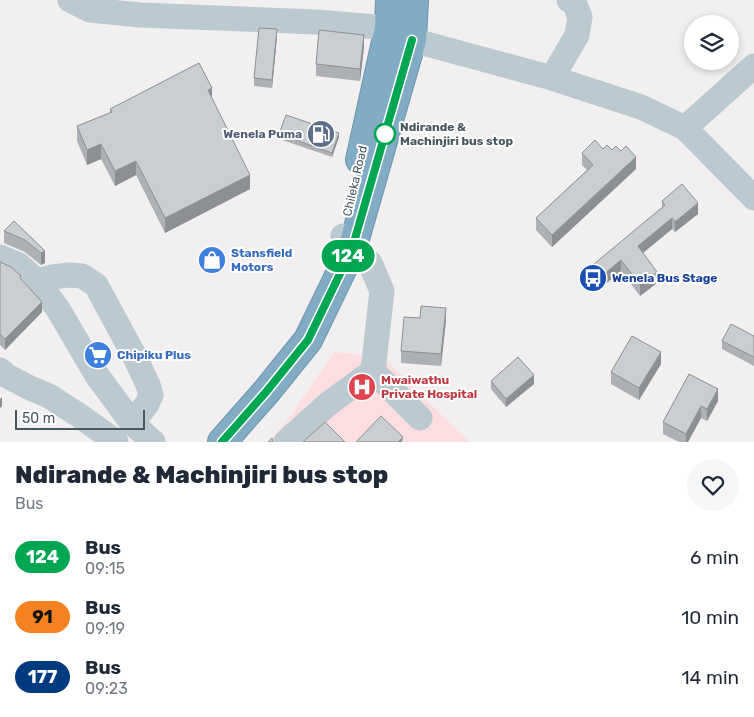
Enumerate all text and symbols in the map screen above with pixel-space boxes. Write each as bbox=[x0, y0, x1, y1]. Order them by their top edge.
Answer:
map controls bbox=[684, 15, 739, 70]
button: layers bbox=[684, 15, 739, 70]
fuel station icon: Wenela Puma bbox=[306, 119, 336, 149]
place label: Ndirande & Machinjiri bus stop bbox=[400, 120, 514, 148]
marker: Ndirande & Machinjiri bus stop bbox=[374, 123, 396, 145]
place label: Wenela Puma bbox=[223, 127, 302, 141]
street label: Chileka Road bbox=[340, 144, 370, 218]
line badge: 124 bbox=[319, 240, 377, 272]
shop icon: Stansfield Motors bbox=[197, 245, 227, 275]
text: 124 bbox=[332, 245, 364, 267]
place label: Stansfield Motors bbox=[231, 246, 292, 274]
bus stop icon: Wenela Bus Stage bbox=[578, 263, 608, 293]
place label: Wenela Bus Stage bbox=[612, 271, 718, 285]
supermarket icon: Chipiku Plus bbox=[83, 340, 113, 370]
place label: Chipiku Plus bbox=[117, 348, 191, 362]
hospital icon: Mwaiwathu Private Hospital bbox=[347, 372, 377, 402]
place label: Mwaiwathu Private Hospital bbox=[381, 373, 477, 401]
scale bar bbox=[15, 407, 145, 430]
text: 50 m bbox=[22, 410, 55, 427]
button: heart bbox=[687, 459, 739, 511]
text: Ndirande & Machinjiri bus stop bbox=[15, 461, 388, 489]
text: Bus bbox=[15, 494, 43, 513]
text: Bus bbox=[85, 536, 121, 559]
text: 124 bbox=[26, 546, 59, 568]
text: 6 min bbox=[690, 546, 739, 569]
text: 09:15 bbox=[85, 559, 125, 578]
text: Bus bbox=[85, 596, 121, 619]
text: 91 bbox=[32, 606, 53, 628]
text: 10 min bbox=[681, 606, 739, 629]
text: 09:19 bbox=[85, 619, 125, 638]
text: Bus bbox=[85, 656, 121, 679]
text: 177 bbox=[28, 666, 57, 688]
text: 14 min bbox=[681, 666, 739, 689]
text: 09:23 bbox=[85, 679, 128, 698]

